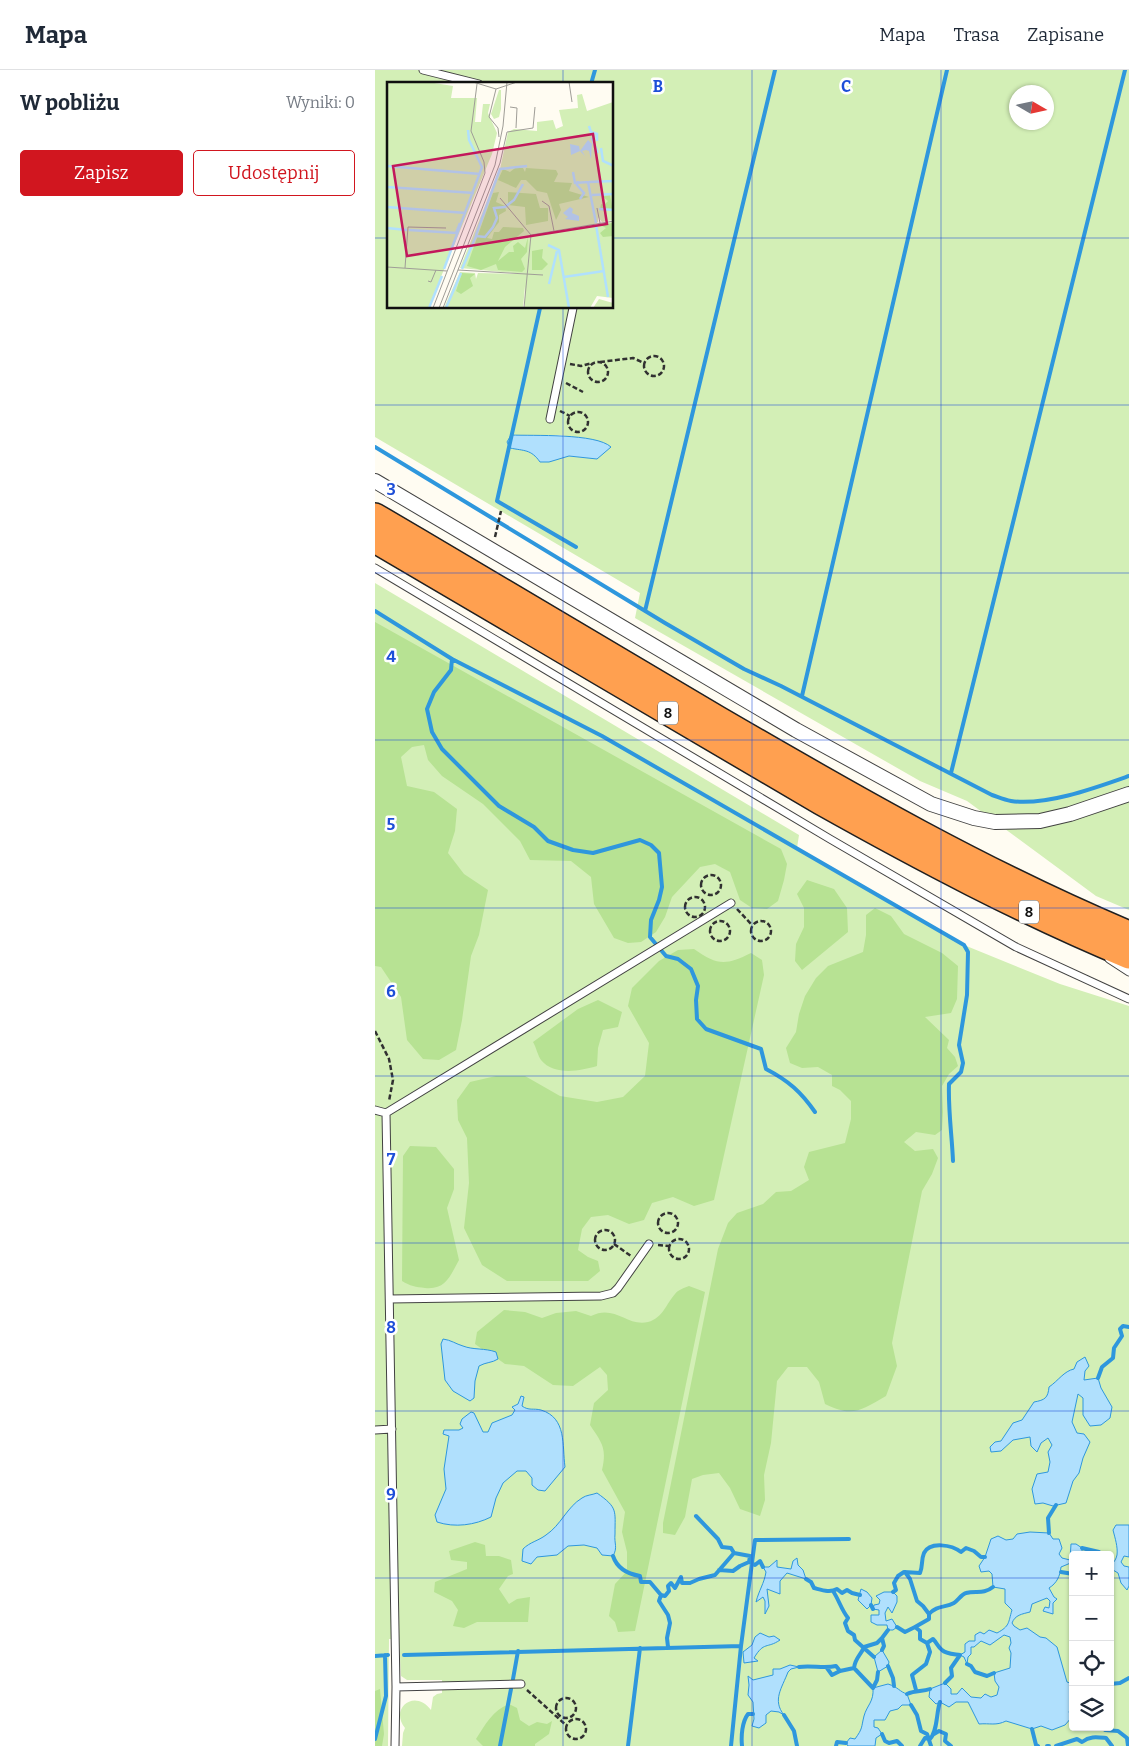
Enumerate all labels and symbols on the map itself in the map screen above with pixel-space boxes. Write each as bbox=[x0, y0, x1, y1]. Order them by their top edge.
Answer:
text: B bbox=[653, 77, 663, 96]
text: C bbox=[841, 77, 851, 96]
inset map bbox=[387, 82, 614, 309]
north arrow bbox=[1009, 85, 1054, 130]
text: 3 bbox=[386, 480, 396, 499]
text: 4 bbox=[386, 647, 396, 666]
road number: 8 bbox=[658, 702, 678, 724]
text: 5 bbox=[387, 815, 396, 834]
road number: 8 bbox=[1019, 900, 1039, 924]
text: 6 bbox=[386, 982, 396, 1001]
text: 7 bbox=[387, 1150, 396, 1169]
text: 8 bbox=[386, 1318, 396, 1337]
text: 9 bbox=[386, 1485, 396, 1504]

